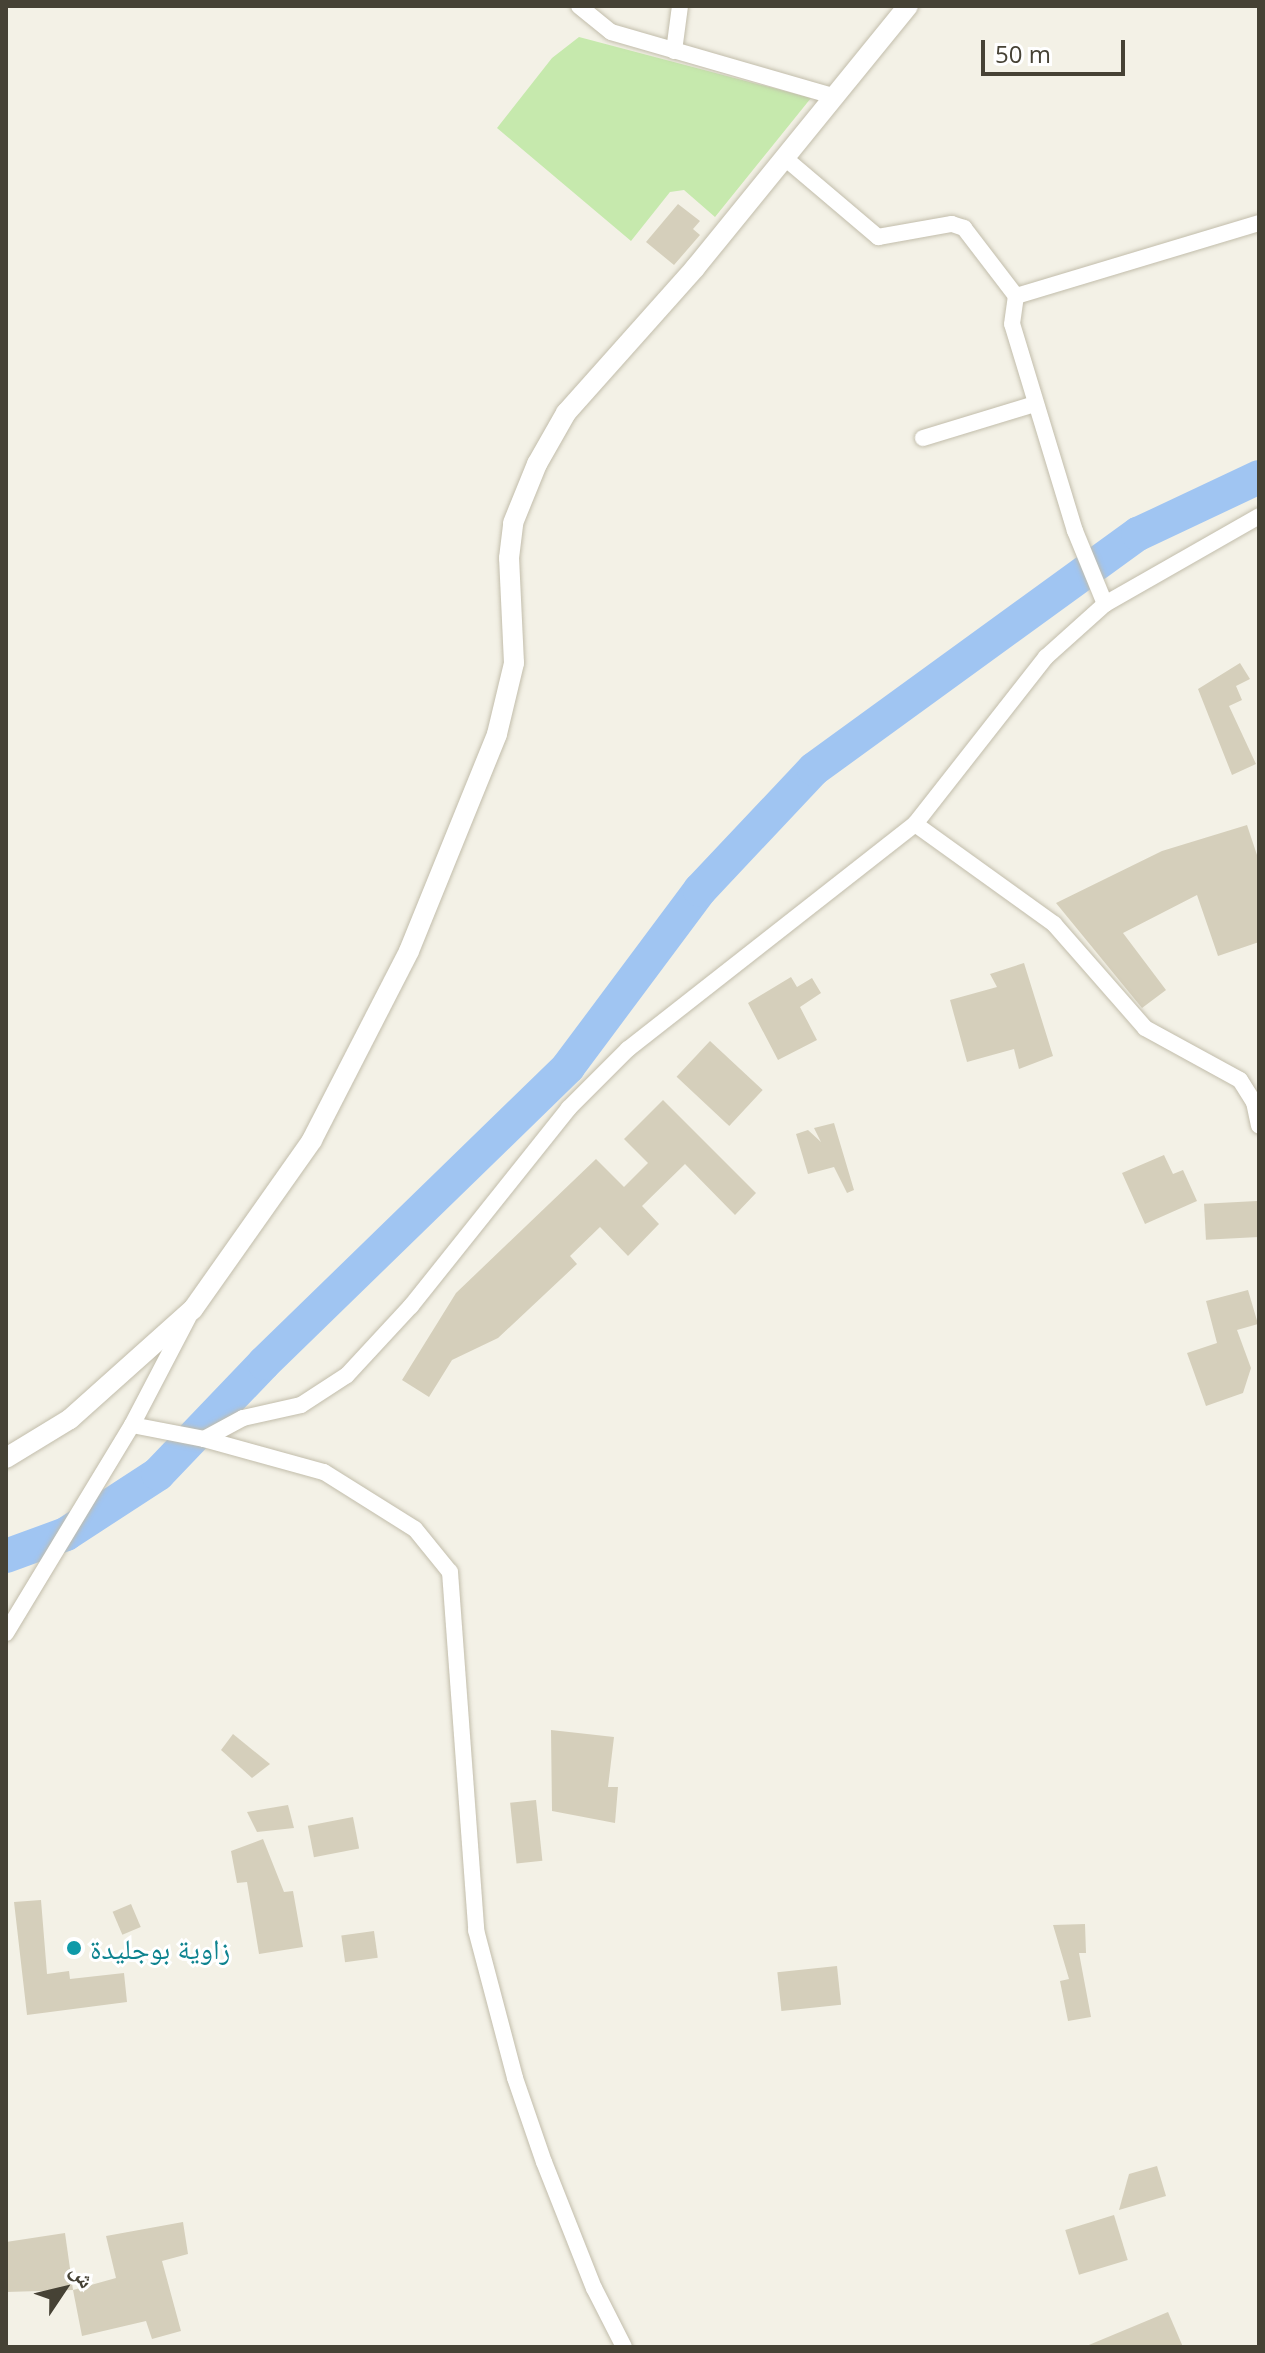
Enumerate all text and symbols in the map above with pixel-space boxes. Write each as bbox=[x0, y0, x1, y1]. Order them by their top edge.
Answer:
scale bar bbox=[985, 24, 1129, 74]
text: 50 m bbox=[995, 37, 1051, 70]
place label: زاوية بوجليدة bbox=[90, 1931, 230, 1965]
marker: زاوية بوجليدة bbox=[65, 1939, 83, 1957]
north arrow bbox=[24, 2249, 104, 2329]
text: ش bbox=[65, 2257, 103, 2293]

